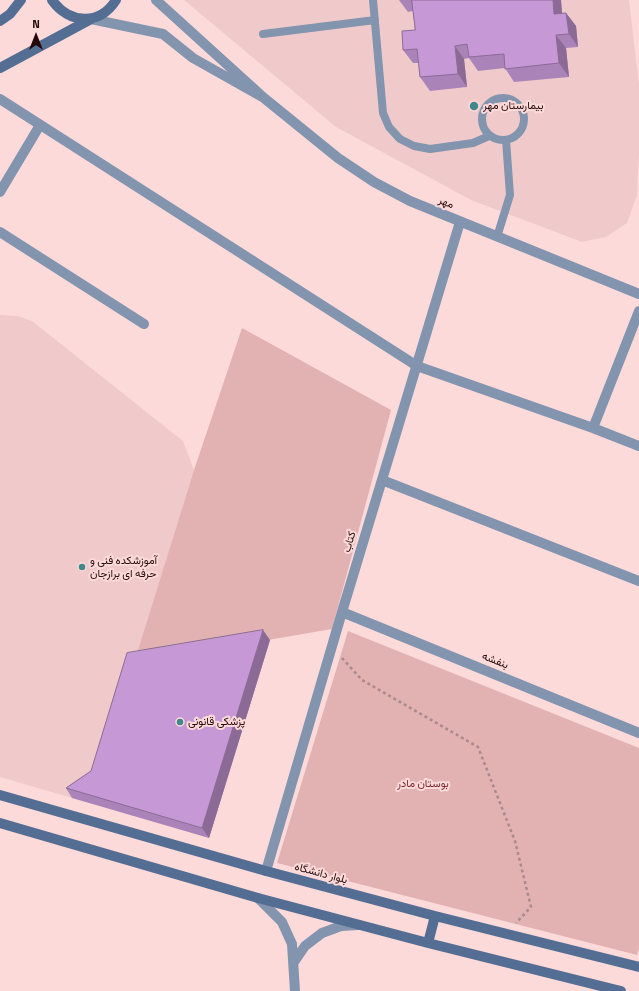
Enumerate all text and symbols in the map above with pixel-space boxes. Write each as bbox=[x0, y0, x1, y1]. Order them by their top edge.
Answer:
north arrow bbox=[16, 16, 56, 56]
text: N bbox=[32, 16, 40, 32]
place label: بیمارستان مهر bbox=[483, 99, 544, 113]
marker: بیمارستان مهر bbox=[468, 100, 480, 112]
street label: مهر bbox=[436, 194, 456, 212]
street label: کتاب bbox=[341, 530, 359, 554]
place label: آموزشکده فنی و حرفه ای برازجان bbox=[90, 554, 157, 580]
marker: آموزشکده فنی و حرفه ای برازجان bbox=[77, 562, 87, 572]
street label: بنفشه bbox=[480, 650, 510, 672]
place label: پزشکی قانونی bbox=[188, 715, 245, 729]
marker: پزشکی قانونی bbox=[175, 717, 185, 727]
park label: بوستان مادر bbox=[397, 777, 449, 791]
street label: بلوار دانشگاه bbox=[293, 861, 349, 887]

